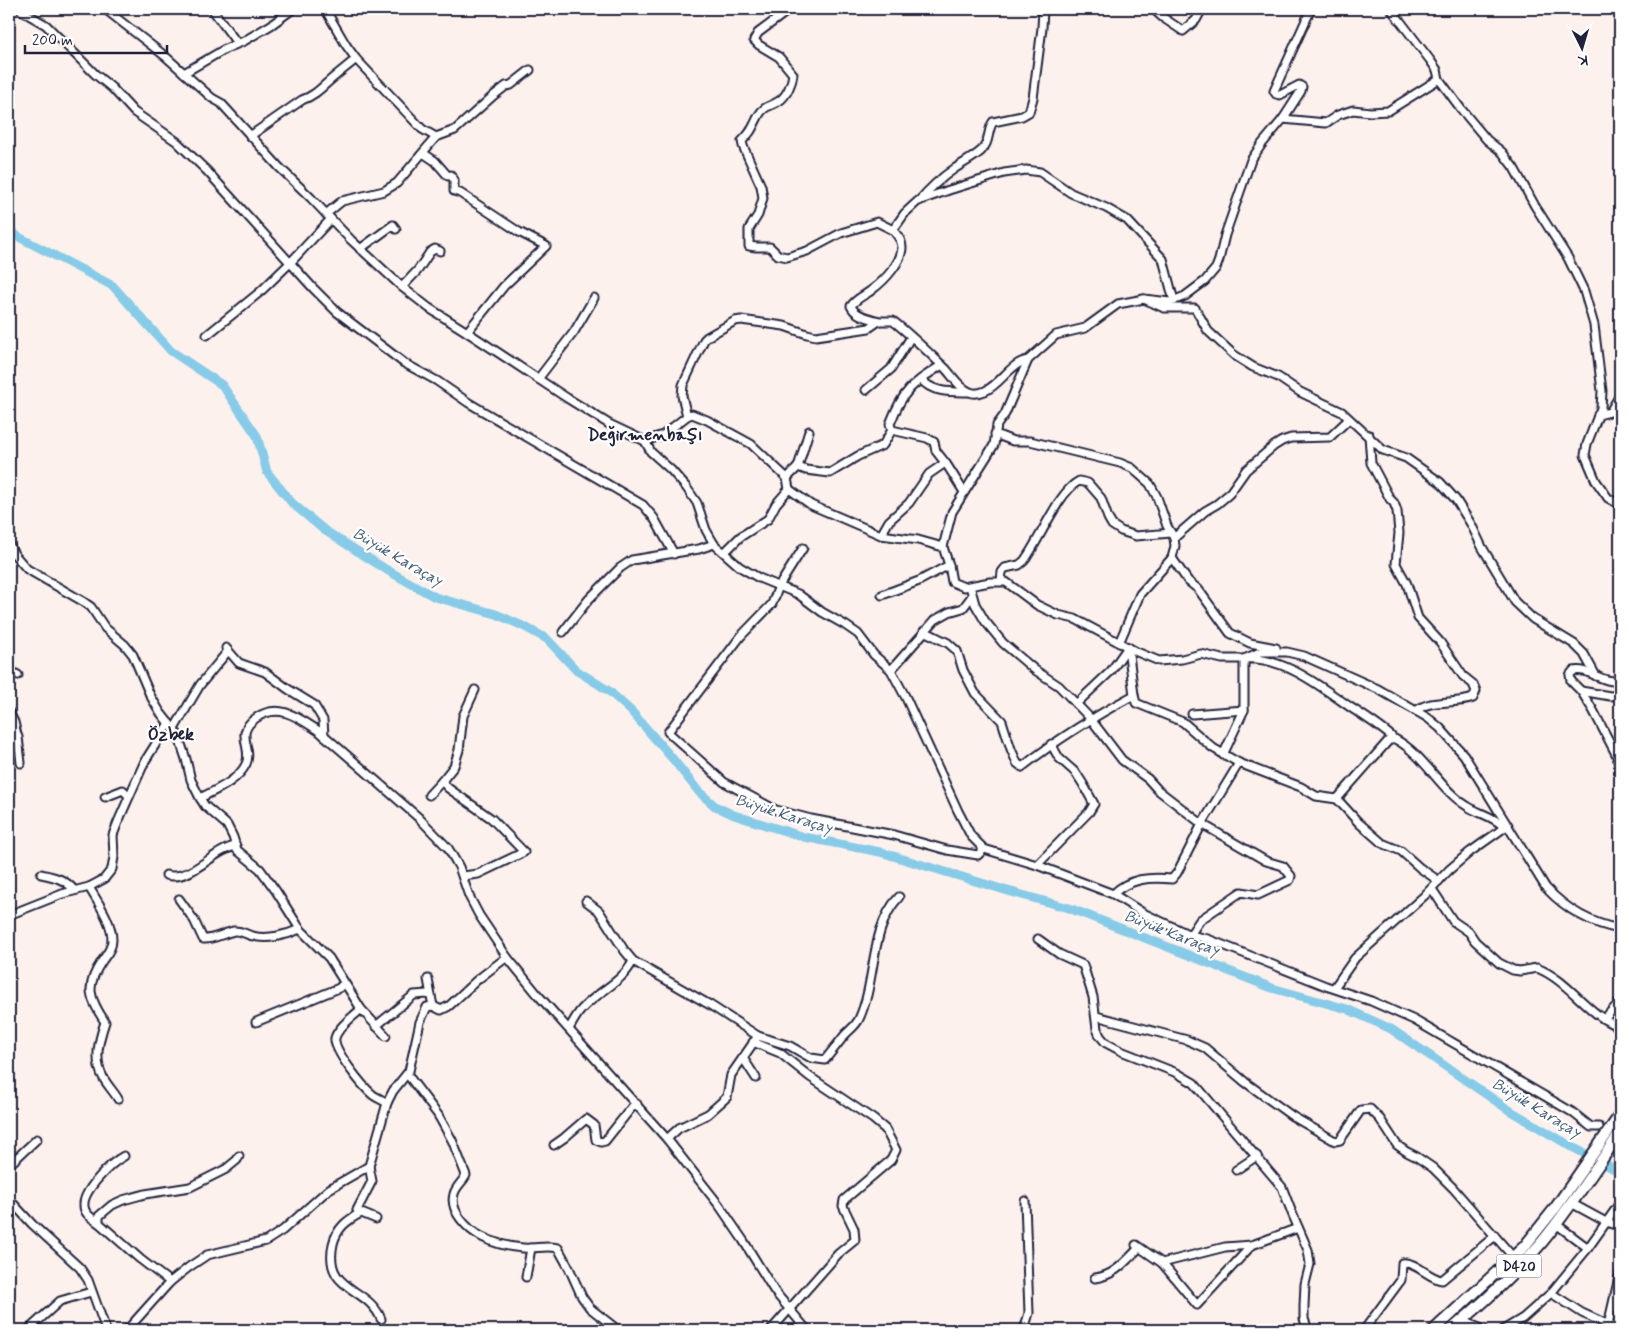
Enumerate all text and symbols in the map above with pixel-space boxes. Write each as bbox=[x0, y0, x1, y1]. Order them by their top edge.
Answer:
scale bar bbox=[25, 22, 168, 54]
north arrow bbox=[1556, 22, 1606, 72]
text: 200 m bbox=[32, 31, 73, 51]
text: K bbox=[1576, 51, 1589, 69]
district label: Değirmenbaşı bbox=[587, 423, 703, 447]
water label: Büyük Karaçay bbox=[349, 523, 447, 592]
district label: Özbek bbox=[148, 723, 194, 747]
water label: Büyük Karaçay bbox=[733, 790, 836, 840]
water label: Büyük Karaçay bbox=[1121, 906, 1223, 962]
water label: Büyük Karaçay bbox=[1488, 1074, 1586, 1144]
road number: D420 bbox=[1496, 1254, 1542, 1278]

